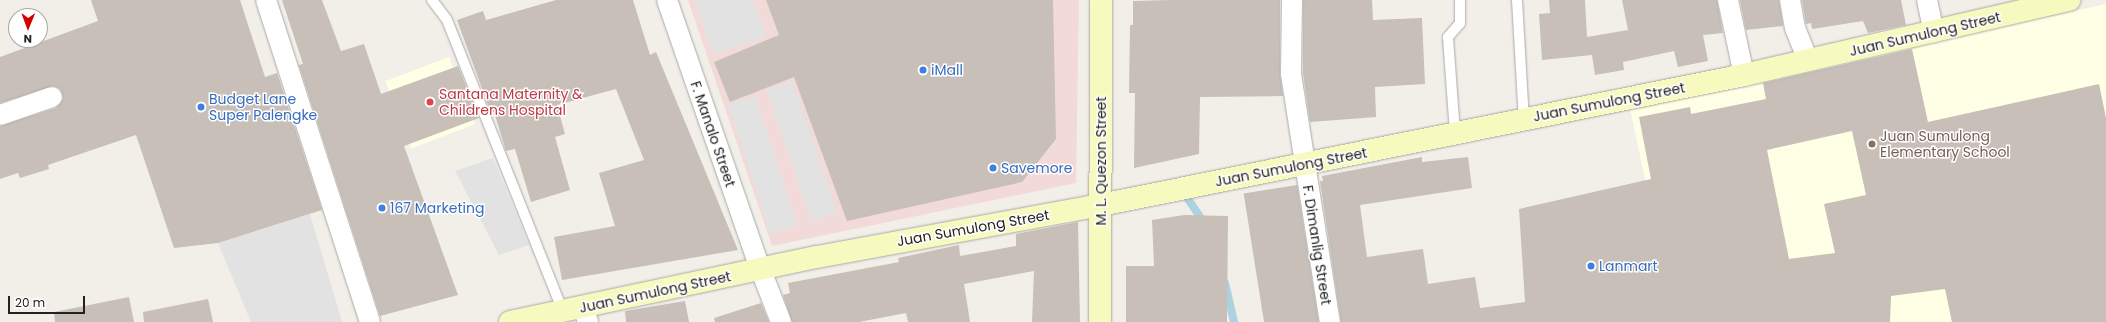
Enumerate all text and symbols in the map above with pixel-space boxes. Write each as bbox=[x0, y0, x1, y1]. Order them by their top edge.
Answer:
north arrow bbox=[8, 8, 48, 48]
street label: Juan Sumulong Street bbox=[1848, 8, 2002, 60]
text: N bbox=[24, 31, 32, 47]
place label: iMall bbox=[931, 62, 963, 78]
marker: iMall bbox=[918, 65, 928, 75]
street label: F. Manalo Street bbox=[687, 79, 739, 189]
street label: Juan Sumulong Street bbox=[1531, 79, 1687, 125]
place label: Santana Maternity & Childrens Hospital bbox=[439, 86, 582, 118]
place label: Budget Lane Super Palengke bbox=[209, 91, 317, 124]
marker: Santana Maternity & Childrens Hospital bbox=[424, 96, 436, 108]
street label: M. L. Quezon Street bbox=[1093, 96, 1109, 226]
marker: Budget Lane Super Palengke bbox=[196, 102, 206, 112]
place label: Juan Sumulong Elementary School bbox=[1880, 128, 2010, 160]
marker: Juan Sumulong Elementary School bbox=[1867, 139, 1877, 149]
street label: Juan Sumulong Street bbox=[1213, 144, 1369, 190]
place label: Savemore bbox=[1001, 160, 1072, 176]
marker: Savemore bbox=[988, 163, 998, 173]
street label: F. Dimanlig Street bbox=[1299, 184, 1335, 306]
place label: 167 Marketing bbox=[390, 200, 484, 216]
marker: 167 Marketing bbox=[377, 203, 387, 213]
street label: Juan Sumulong Street bbox=[895, 206, 1051, 250]
place label: Lanmart bbox=[1599, 258, 1658, 274]
marker: Lanmart bbox=[1586, 261, 1596, 271]
street label: Juan Sumulong Street bbox=[578, 268, 732, 316]
scale bar bbox=[10, 288, 87, 314]
text: 20 m bbox=[15, 294, 45, 311]

